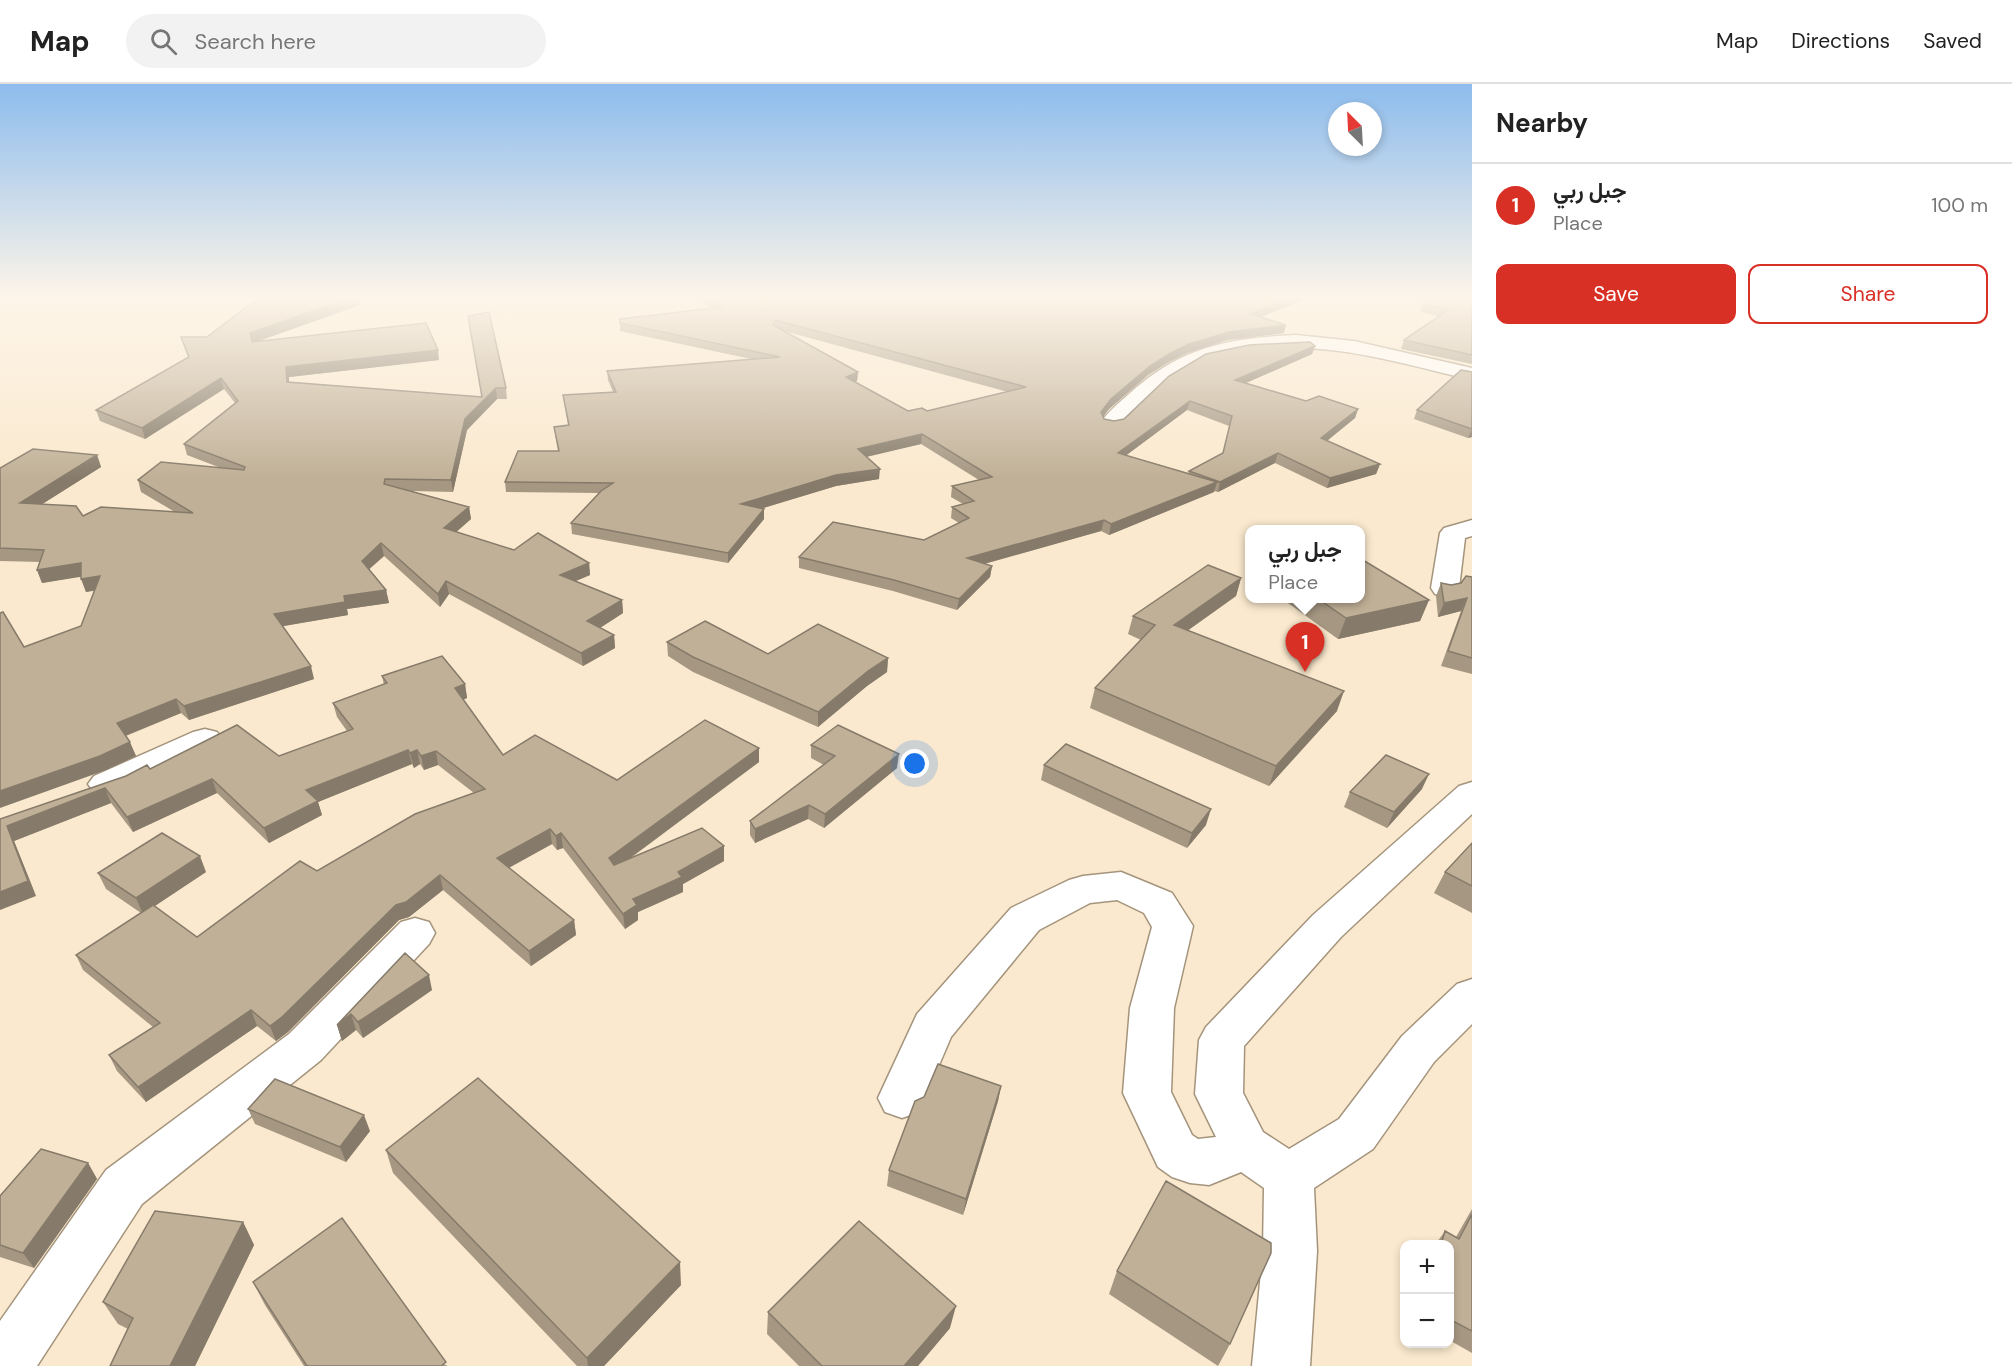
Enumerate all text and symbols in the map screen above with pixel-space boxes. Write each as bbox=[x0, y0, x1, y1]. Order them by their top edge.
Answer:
search box bbox=[126, 14, 546, 68]
text: Map bbox=[30, 23, 90, 60]
icon: search bbox=[147, 25, 180, 58]
text: Search here bbox=[195, 27, 316, 56]
text: Map bbox=[1716, 27, 1758, 55]
text: Directions bbox=[1791, 27, 1890, 55]
text: Saved bbox=[1923, 27, 1982, 55]
north arrow bbox=[1328, 102, 1382, 156]
text: Nearby bbox=[1496, 106, 1588, 140]
text: جبل ربي bbox=[1553, 176, 1626, 205]
text: 1 bbox=[1512, 192, 1519, 218]
text: 100 m bbox=[1931, 192, 1988, 218]
text: Place bbox=[1553, 210, 1603, 236]
button: Save bbox=[1496, 264, 1736, 324]
button: Share bbox=[1748, 264, 1988, 324]
popup bbox=[1245, 525, 1365, 603]
text: جبل ربي bbox=[1268, 535, 1342, 564]
text: Place bbox=[1268, 569, 1318, 595]
pin: 1 bbox=[1286, 622, 1324, 672]
your location bbox=[900, 749, 929, 778]
map controls bbox=[1400, 1240, 1454, 1348]
button: + bbox=[1400, 1240, 1454, 1294]
button: − bbox=[1400, 1294, 1454, 1348]

